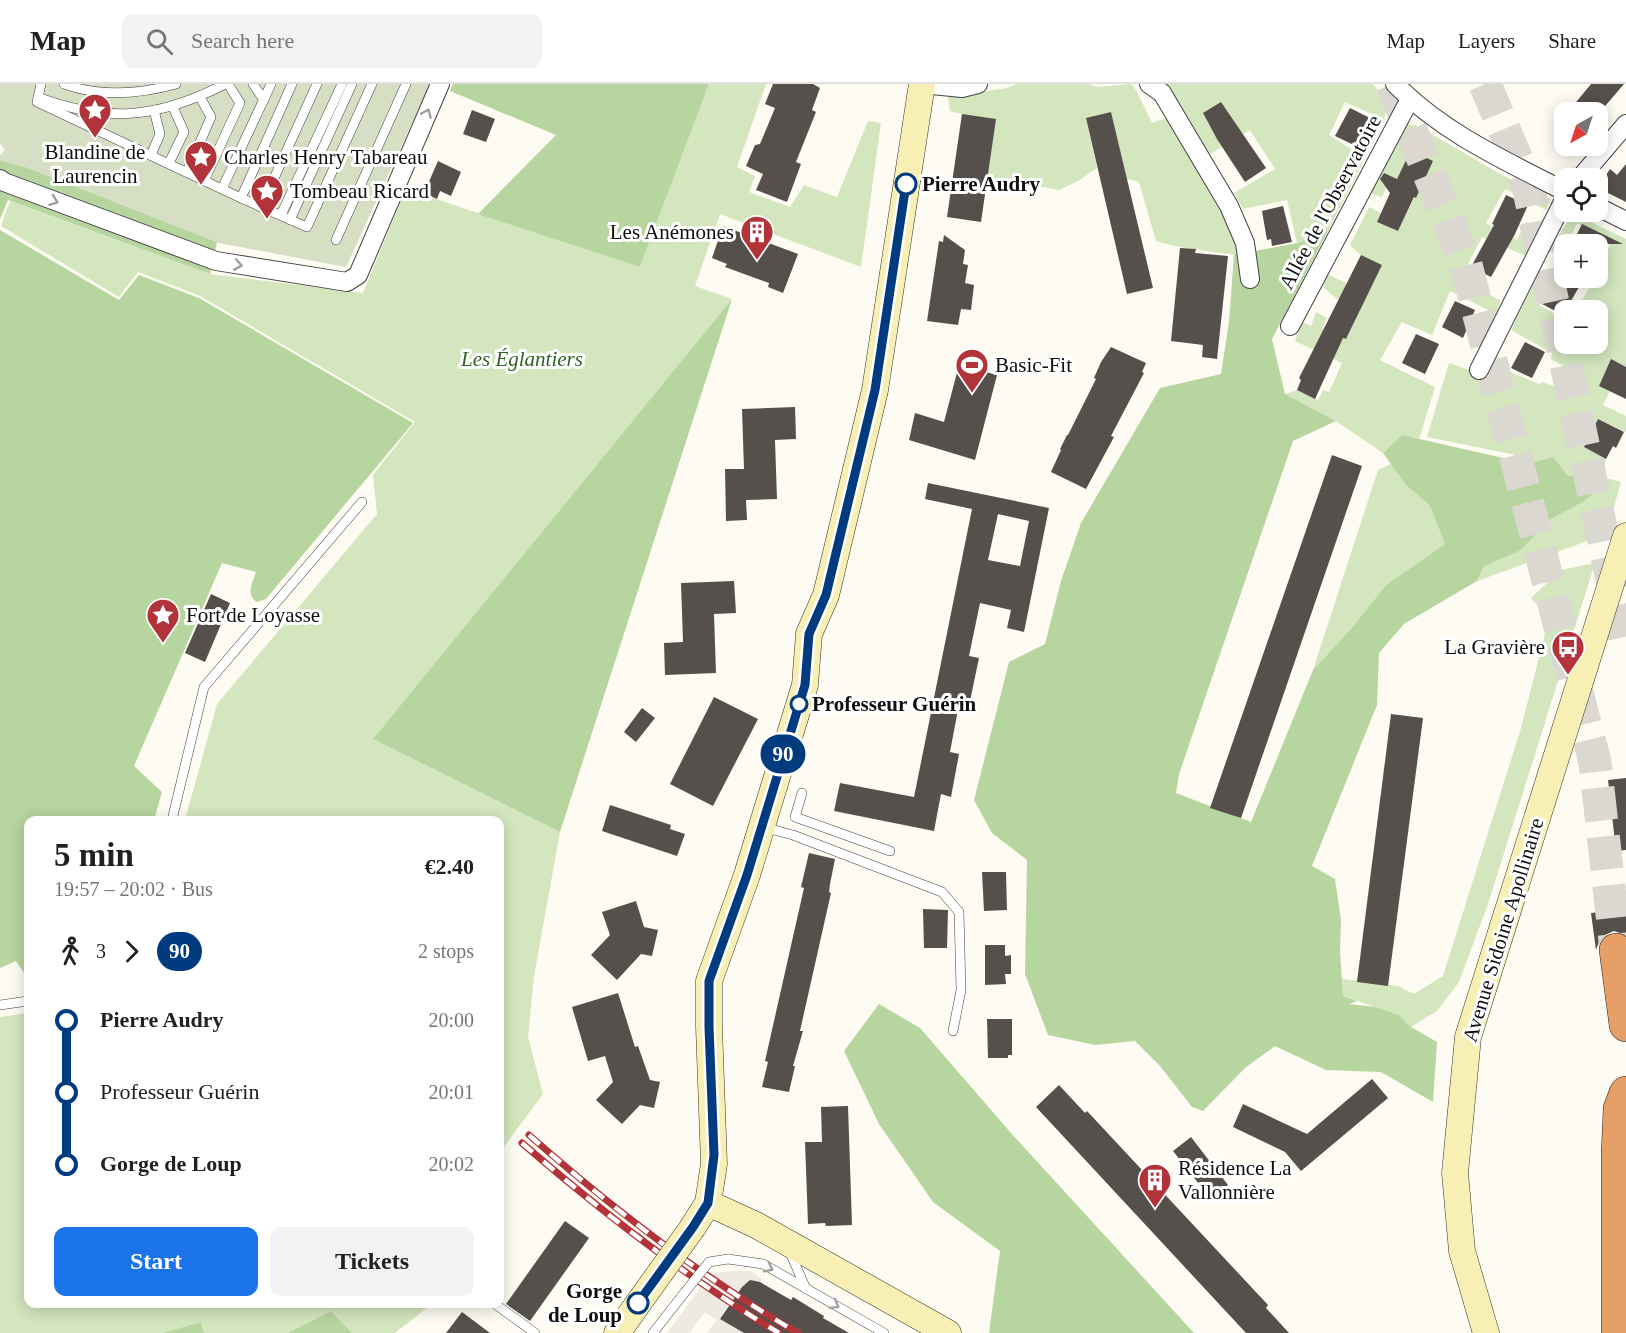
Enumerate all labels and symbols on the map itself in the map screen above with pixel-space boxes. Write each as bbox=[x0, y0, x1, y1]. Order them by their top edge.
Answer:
place icon: Blandine de Laurencin bbox=[77, 92, 113, 139]
north arrow bbox=[1554, 102, 1608, 156]
one-way arrow bbox=[420, 108, 432, 119]
street label: Allée de l'Observatoire bbox=[1274, 111, 1386, 293]
place icon: Charles Henry Tabareau bbox=[183, 139, 219, 186]
place label: Blandine de Laurencin bbox=[45, 140, 145, 188]
place label: Charles Henry Tabareau bbox=[224, 145, 428, 169]
place label: Pierre Audry bbox=[922, 172, 1041, 196]
place icon: Tombeau Ricard bbox=[249, 173, 285, 220]
marker: Pierre Audry bbox=[895, 173, 917, 195]
place label: Tombeau Ricard bbox=[290, 179, 430, 203]
one-way arrow bbox=[48, 193, 59, 206]
building icon: Les Anémones bbox=[739, 214, 775, 261]
place label: Les Anémones bbox=[610, 220, 734, 244]
one-way arrow bbox=[233, 258, 242, 270]
park label: Les Églantiers bbox=[460, 347, 583, 371]
sports icon: Basic-Fit bbox=[954, 347, 990, 394]
place label: Basic-Fit bbox=[995, 353, 1072, 377]
place icon: Fort de Loyasse bbox=[145, 597, 181, 644]
place label: Fort de Loyasse bbox=[186, 603, 320, 627]
bus stop icon: La Gravière bbox=[1550, 629, 1586, 676]
place label: La Gravière bbox=[1444, 635, 1545, 659]
place label: Professeur Guérin bbox=[812, 692, 977, 716]
marker: Professeur Guérin bbox=[790, 695, 808, 713]
line badge: 90 bbox=[756, 734, 810, 774]
street label: Avenue Sidoine Apollinaire bbox=[1457, 815, 1549, 1045]
place label: Résidence La Vallonnière bbox=[1178, 1156, 1292, 1204]
building icon: Résidence La Vallonnière bbox=[1137, 1162, 1173, 1209]
one-way arrow bbox=[763, 1260, 774, 1272]
place label: Gorge de Loup bbox=[548, 1279, 622, 1327]
marker: Gorge de Loup bbox=[627, 1292, 649, 1314]
one-way arrow bbox=[829, 1298, 839, 1309]

